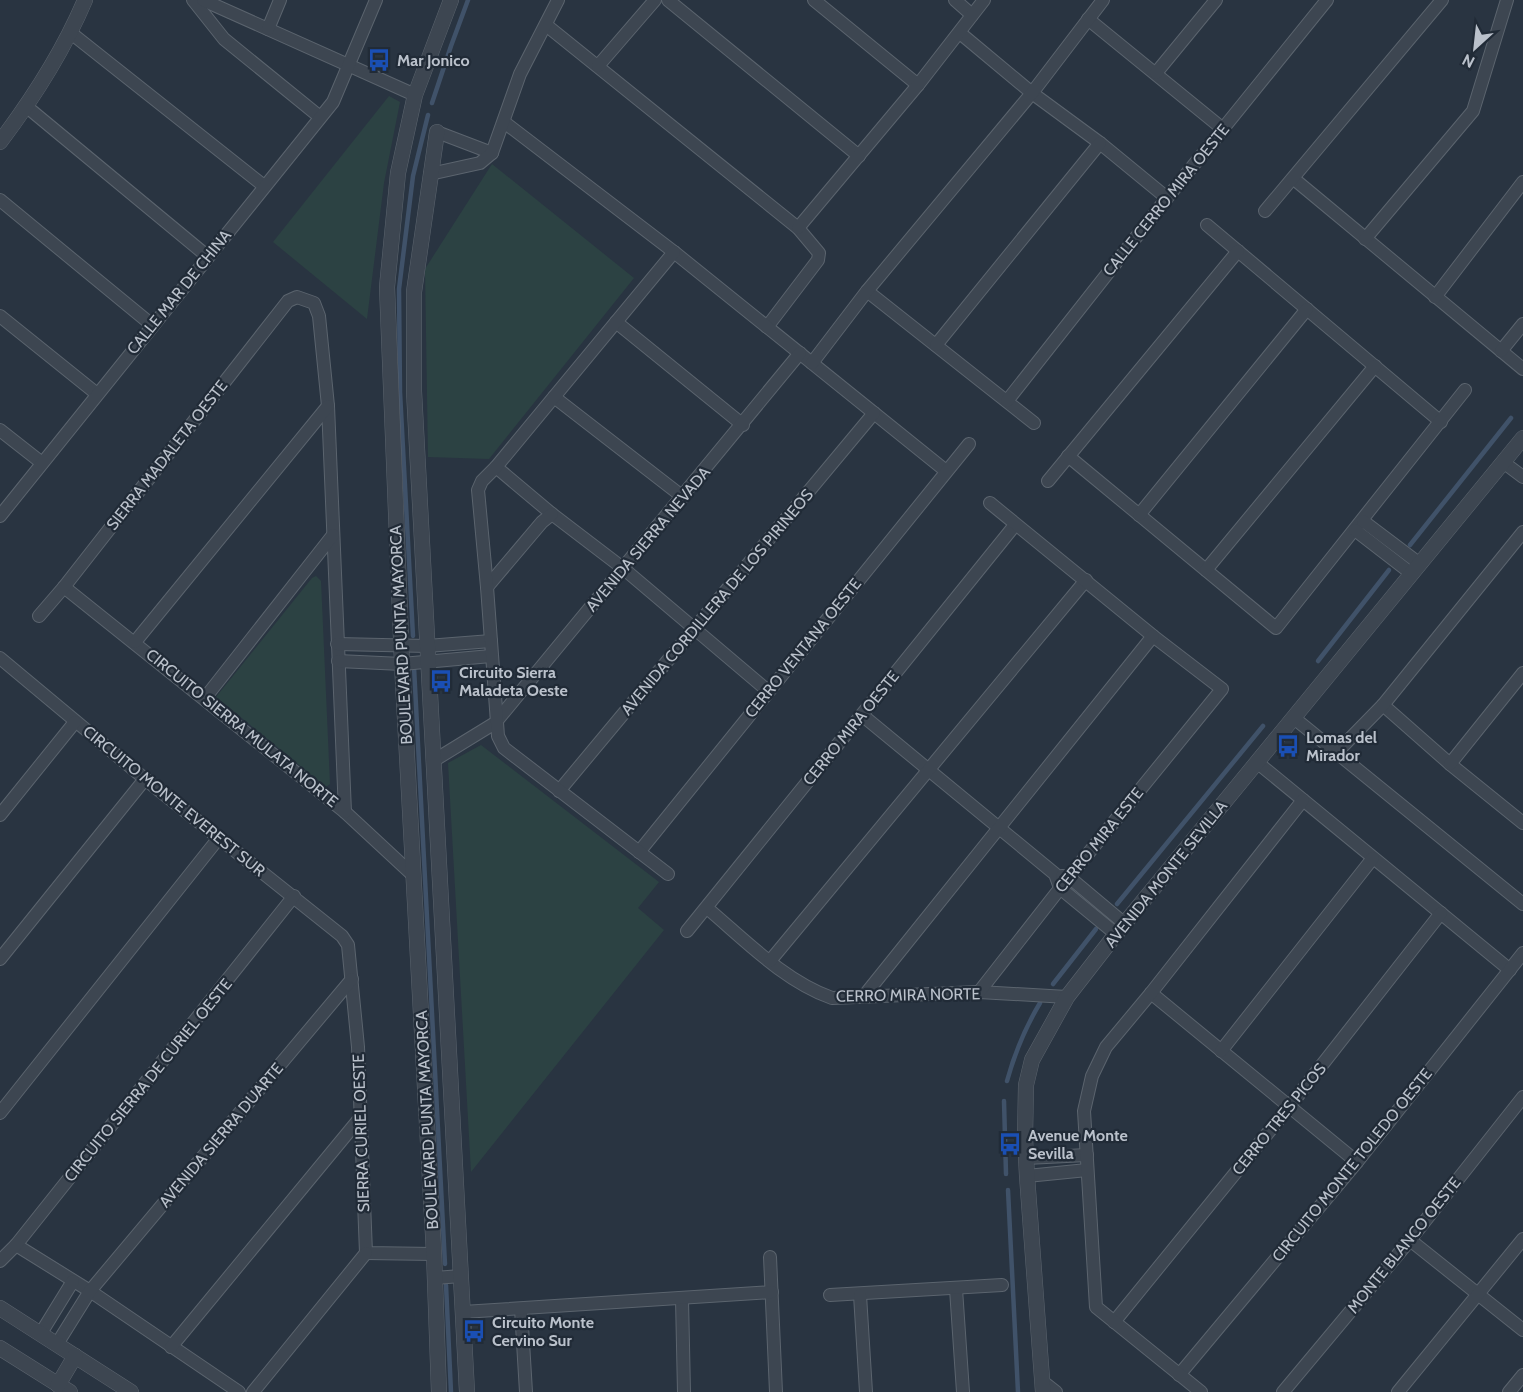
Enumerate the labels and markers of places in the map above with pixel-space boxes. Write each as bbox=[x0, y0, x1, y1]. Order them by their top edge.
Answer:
bus stop icon: Mar Jonico bbox=[366, 47, 392, 73]
place label: Mar Jonico bbox=[397, 51, 470, 70]
place label: Circuito Sierra Maladeta Oeste bbox=[459, 663, 568, 700]
bus stop icon: Circuito Sierra Maladeta Oeste bbox=[428, 668, 454, 694]
place label: Lomas del Mirador bbox=[1306, 728, 1377, 765]
bus stop icon: Lomas del Mirador bbox=[1275, 733, 1301, 759]
place label: Avenue Monte Sevilla bbox=[1028, 1126, 1128, 1163]
bus stop icon: Avenue Monte Sevilla bbox=[997, 1131, 1023, 1157]
place label: Circuito Monte Cervino Sur bbox=[492, 1313, 594, 1350]
bus stop icon: Circuito Monte Cervino Sur bbox=[461, 1318, 487, 1344]

